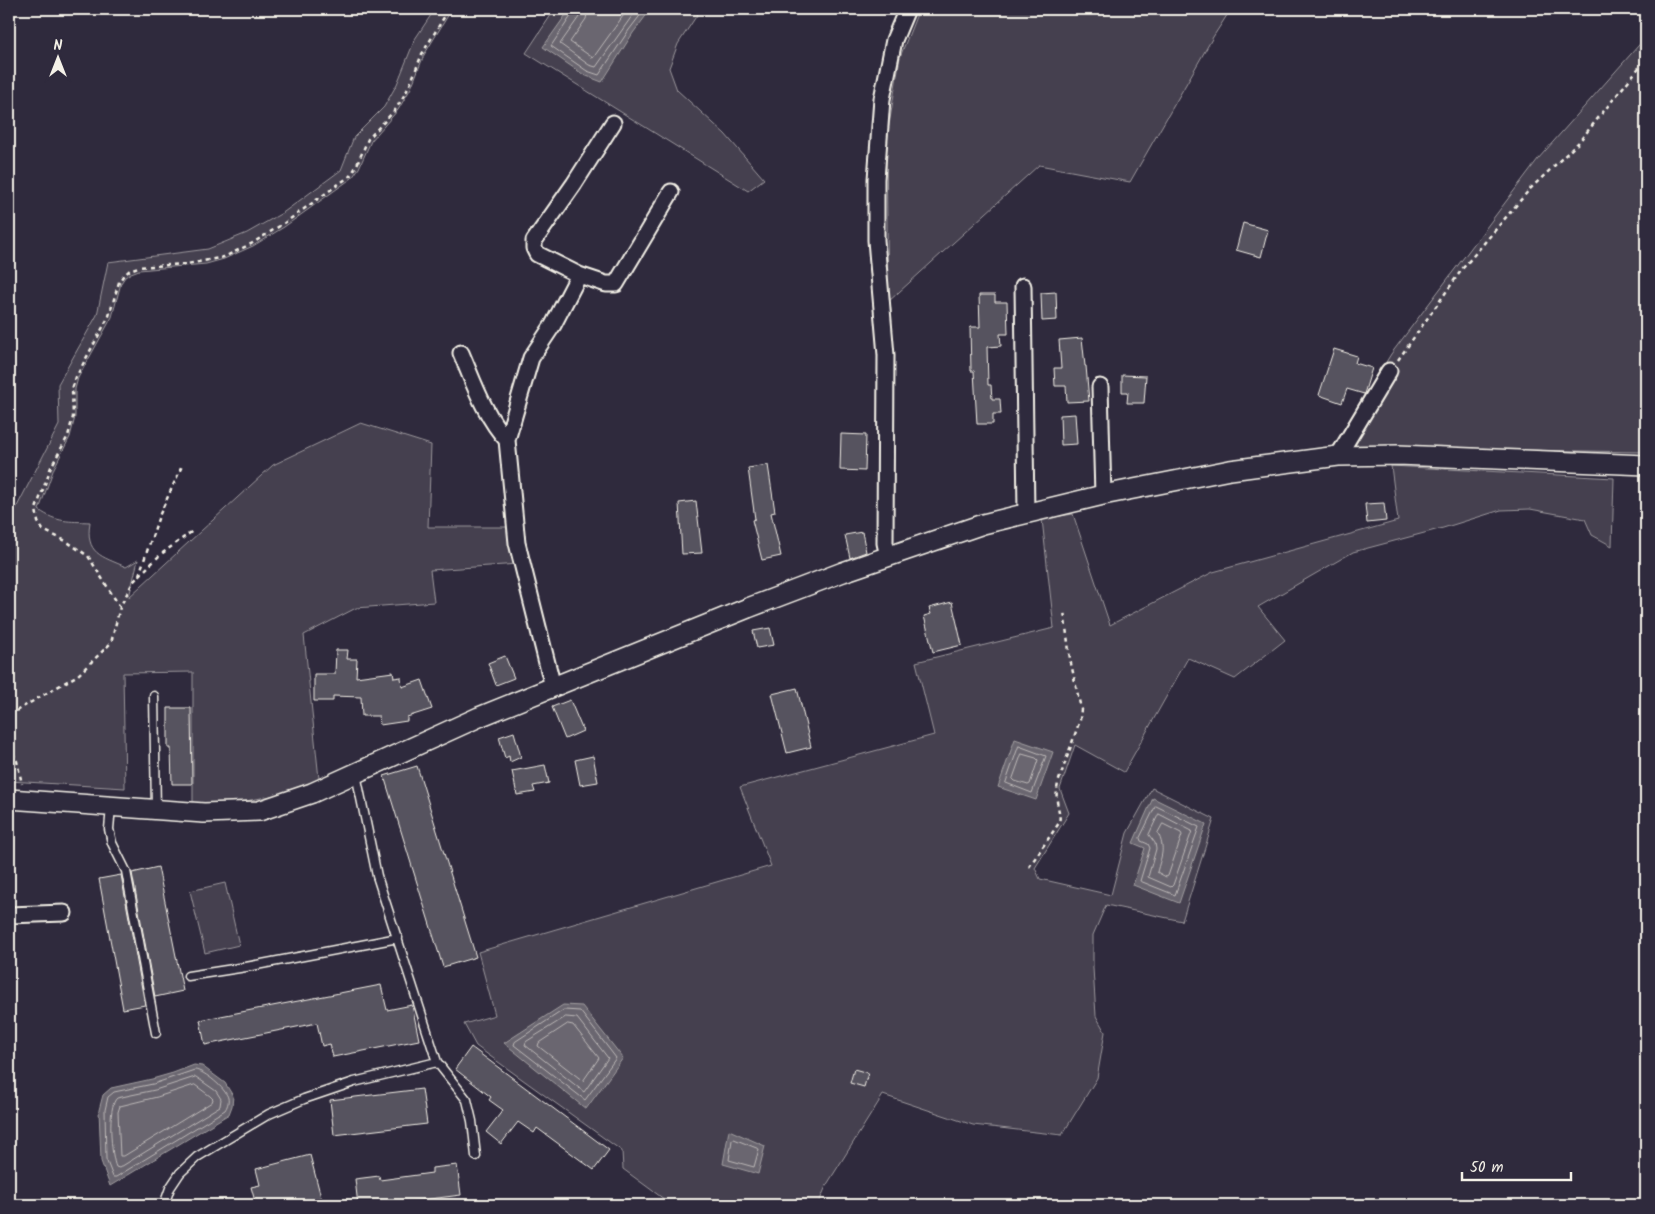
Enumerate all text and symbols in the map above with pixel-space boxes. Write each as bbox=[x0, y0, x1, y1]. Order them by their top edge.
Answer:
north arrow bbox=[32, 32, 82, 82]
text: N bbox=[54, 35, 63, 57]
scale bar bbox=[1462, 1149, 1571, 1181]
text: 50 m bbox=[1470, 1156, 1504, 1180]

